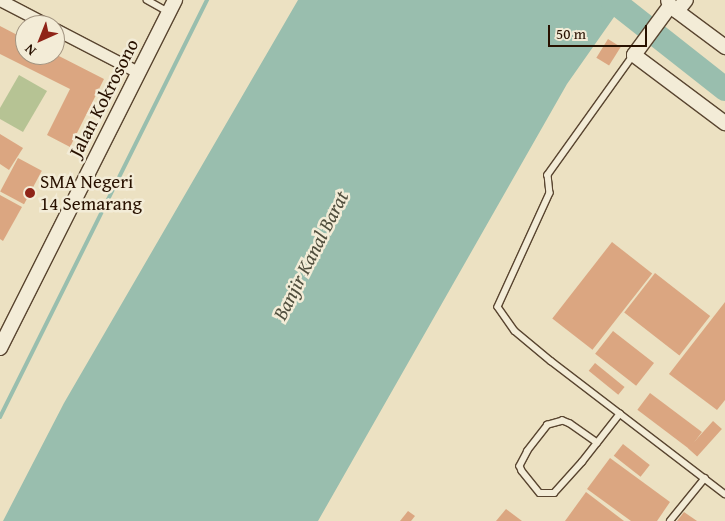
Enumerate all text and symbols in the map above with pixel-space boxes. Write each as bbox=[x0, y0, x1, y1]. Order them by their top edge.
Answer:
north arrow bbox=[15, 15, 65, 65]
scale bar bbox=[550, 15, 649, 47]
text: 50 m bbox=[556, 23, 586, 44]
street label: Jalan Kokrosono bbox=[64, 35, 144, 161]
text: N bbox=[20, 40, 41, 61]
place label: SMA Negeri 14 Semarang bbox=[40, 171, 142, 215]
marker: SMA Negeri 14 Semarang bbox=[24, 187, 36, 199]
water label: Banjir Kanal Barat bbox=[267, 187, 353, 323]

